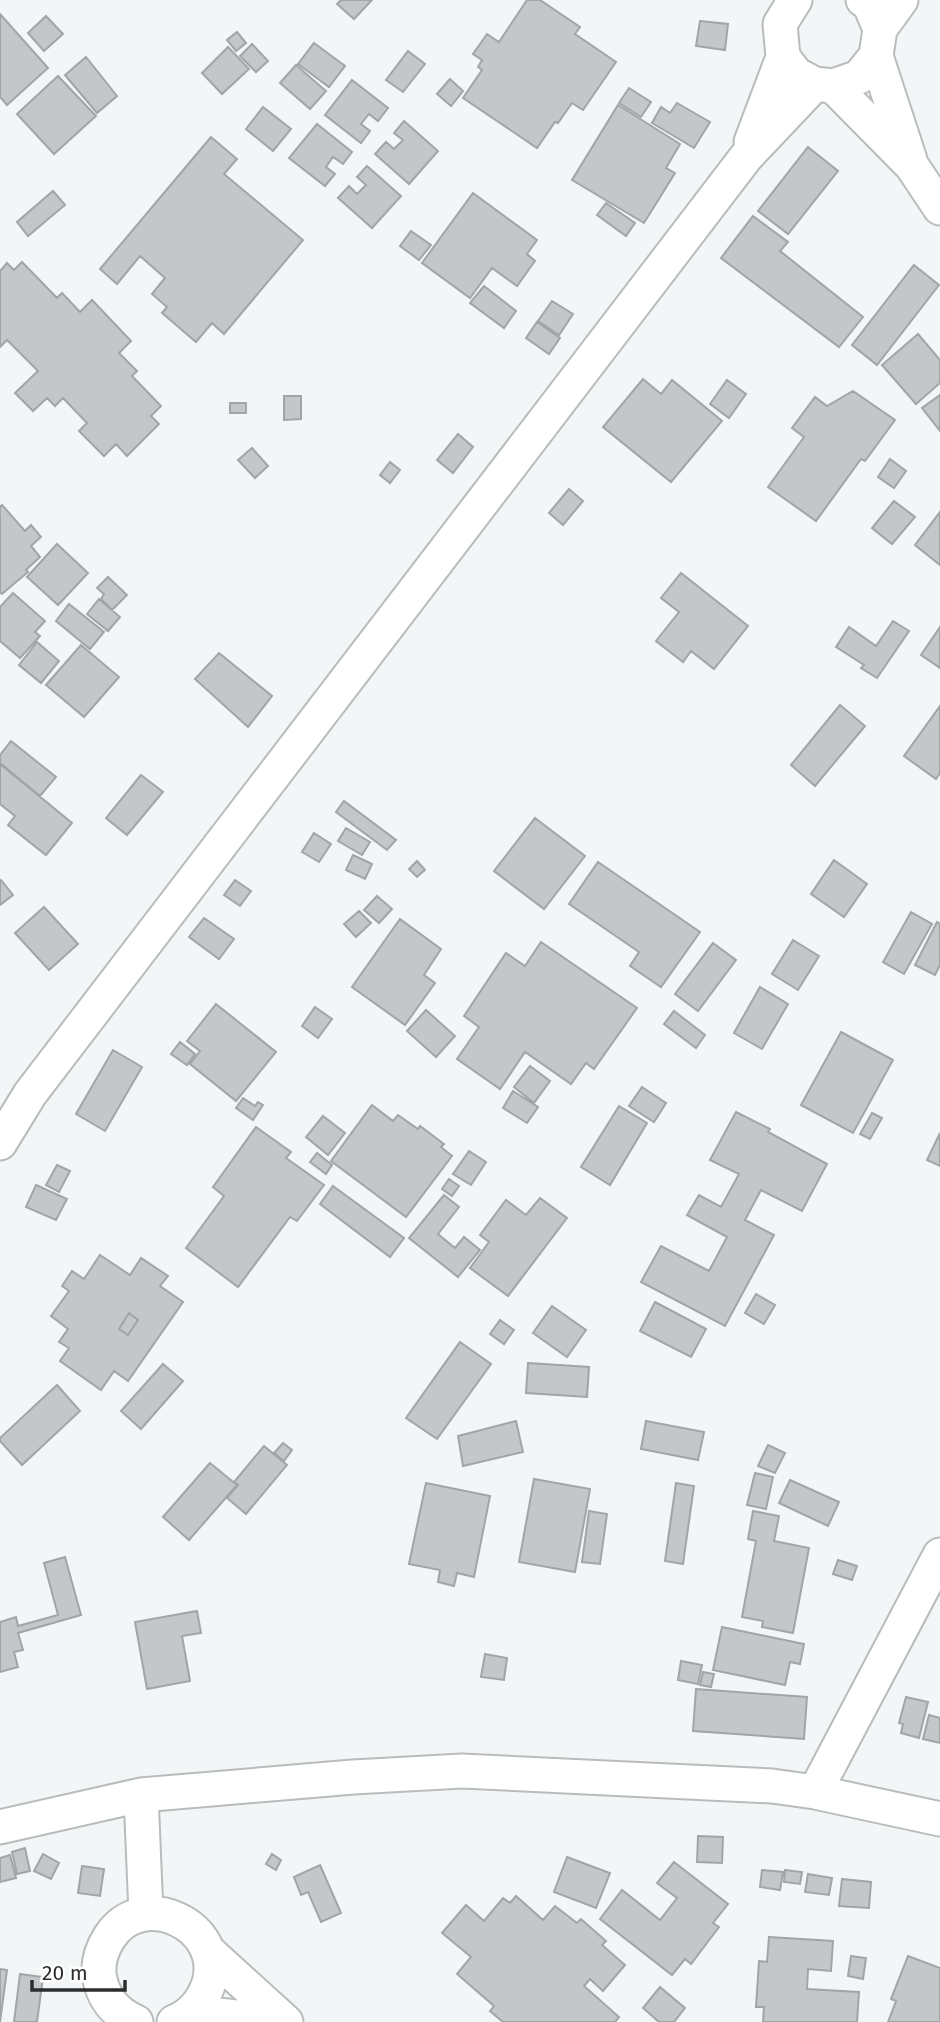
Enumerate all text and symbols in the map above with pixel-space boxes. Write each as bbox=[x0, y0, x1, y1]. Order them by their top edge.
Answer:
scale bar bbox=[32, 1948, 124, 1992]
text: 20 m bbox=[42, 1960, 88, 1986]

